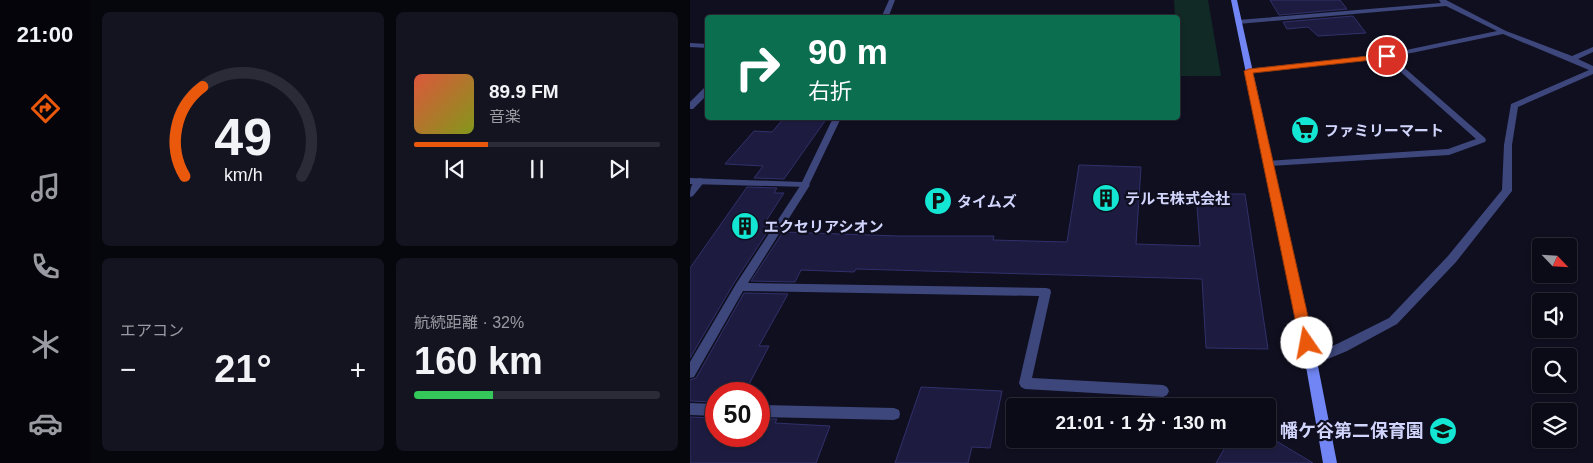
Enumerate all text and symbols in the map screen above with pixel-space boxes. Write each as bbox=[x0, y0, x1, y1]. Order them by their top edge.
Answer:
text: 21:00 bbox=[17, 22, 73, 47]
text: 90 m bbox=[808, 32, 888, 71]
icon: right bbox=[725, 35, 790, 100]
pin bbox=[1366, 35, 1408, 77]
icon: arrive bbox=[1373, 42, 1401, 70]
text: 右折 bbox=[808, 79, 852, 104]
text: 89.9 FM bbox=[489, 81, 559, 102]
icon: directions bbox=[28, 91, 63, 126]
text: 49 bbox=[214, 108, 272, 166]
text: 音楽 bbox=[489, 108, 521, 125]
supermarket icon: ファミリーマート bbox=[1290, 115, 1320, 145]
place label: ファミリーマート bbox=[1324, 122, 1444, 139]
icon: previous bbox=[441, 155, 469, 183]
icon: pause bbox=[523, 155, 551, 183]
icon: next bbox=[605, 155, 633, 183]
text: km/h bbox=[224, 165, 262, 185]
icon: music bbox=[28, 170, 63, 205]
building icon: テルモ株式会社 bbox=[1091, 183, 1121, 213]
parking icon: タイムズ bbox=[923, 186, 953, 216]
place label: テルモ株式会社 bbox=[1125, 190, 1230, 207]
place label: タイムズ bbox=[957, 193, 1017, 210]
building icon: エクセリアシオン bbox=[730, 211, 760, 241]
place label: エクセリアシオン bbox=[764, 218, 883, 235]
north arrow bbox=[1532, 238, 1578, 282]
map controls bbox=[1532, 238, 1577, 448]
icon: phone bbox=[28, 249, 63, 284]
button: sound bbox=[1532, 293, 1577, 338]
text: 航続距離 · 32% bbox=[414, 314, 524, 331]
position arrow bbox=[1280, 316, 1332, 368]
text: エアコン bbox=[120, 322, 184, 339]
icon: climate bbox=[28, 327, 63, 362]
text: 160 km bbox=[414, 340, 543, 382]
text: 21° bbox=[214, 348, 272, 390]
button: search bbox=[1532, 348, 1577, 393]
text: − bbox=[120, 354, 136, 385]
text: + bbox=[350, 354, 366, 385]
speed limit sign: 50 bbox=[705, 382, 770, 447]
button: layers bbox=[1532, 403, 1577, 448]
icon: car bbox=[28, 406, 63, 441]
text: 21:01 · 1 分 · 130 m bbox=[1055, 412, 1227, 433]
school or university icon: 幡ケ谷第二保育園 bbox=[1428, 416, 1458, 446]
place label: 幡ケ谷第二保育園 bbox=[1280, 421, 1424, 441]

